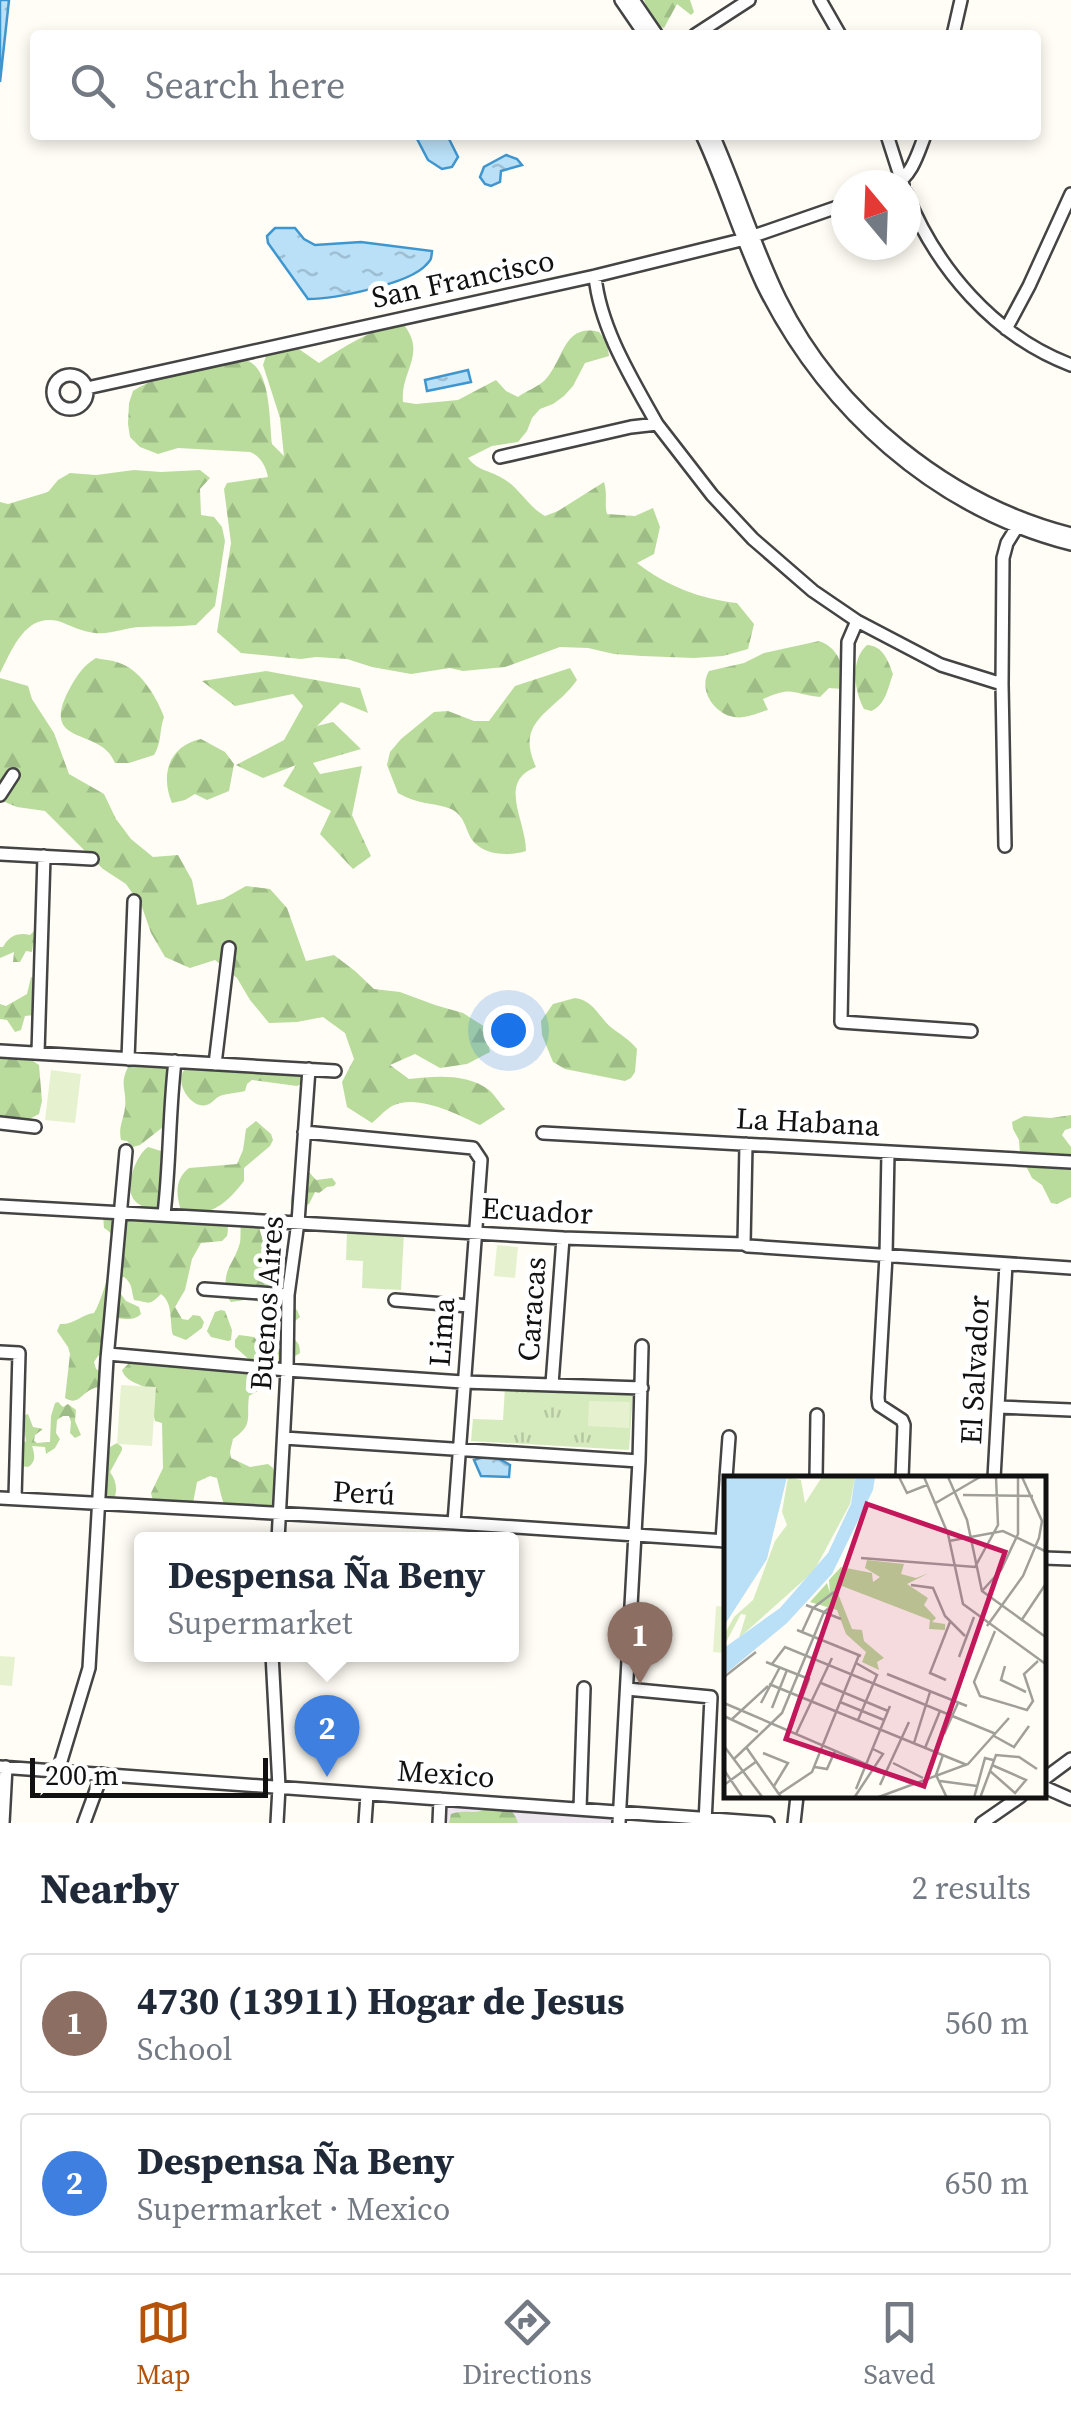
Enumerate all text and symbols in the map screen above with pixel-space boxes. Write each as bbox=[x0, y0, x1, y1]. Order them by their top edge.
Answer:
search box bbox=[30, 30, 1041, 140]
icon: search bbox=[65, 58, 120, 113]
text: Search here bbox=[145, 59, 345, 111]
north arrow bbox=[831, 170, 921, 260]
street label: San Francisco bbox=[368, 239, 558, 318]
your location bbox=[483, 1005, 534, 1056]
street label: La Habana bbox=[735, 1097, 882, 1146]
street label: Ecuador bbox=[480, 1187, 594, 1234]
street label: Buenos Aires bbox=[240, 1214, 293, 1392]
street label: Caracas bbox=[507, 1255, 556, 1363]
street label: El Salvador bbox=[950, 1294, 999, 1446]
street label: Lima bbox=[419, 1295, 464, 1368]
street label: Perú bbox=[332, 1470, 396, 1515]
inset map bbox=[724, 1476, 1046, 1798]
popup bbox=[134, 1532, 519, 1662]
text: Despensa Ña Beny bbox=[168, 1549, 485, 1601]
text: Supermarket bbox=[168, 1601, 352, 1645]
pin: 1 bbox=[608, 1602, 672, 1684]
pin: 2 bbox=[294, 1694, 360, 1777]
street label: Mexico bbox=[396, 1750, 496, 1797]
scale bar bbox=[30, 1753, 268, 1798]
text: 200 m bbox=[45, 1756, 119, 1794]
text: Nearby bbox=[40, 1859, 179, 1917]
text: 2 results bbox=[912, 1866, 1031, 1910]
text: 4730 (13911) Hogar de Jesus bbox=[137, 1975, 625, 2027]
text: 1 bbox=[66, 2001, 83, 2045]
text: 560 m bbox=[945, 2001, 1029, 2045]
text: School bbox=[137, 2027, 232, 2071]
text: Despensa Ña Beny bbox=[137, 2135, 454, 2187]
text: 2 bbox=[66, 2161, 83, 2205]
text: 650 m bbox=[945, 2161, 1029, 2205]
text: Supermarket · Mexico bbox=[137, 2187, 450, 2231]
tab: Map bbox=[136, 2295, 191, 2393]
tab: Directions bbox=[462, 2295, 592, 2393]
tab: Saved bbox=[863, 2295, 935, 2393]

